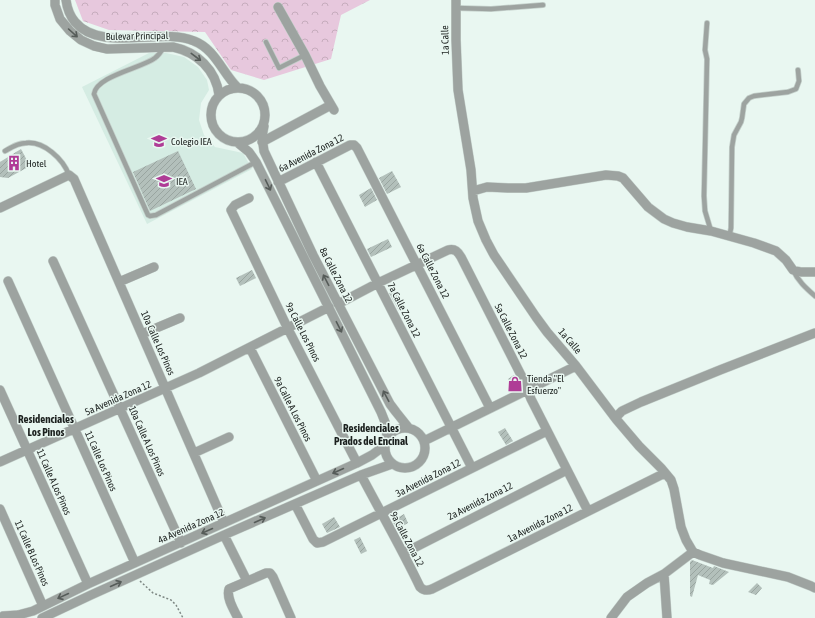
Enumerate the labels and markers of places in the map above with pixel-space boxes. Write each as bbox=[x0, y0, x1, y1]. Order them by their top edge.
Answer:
school or university icon: Colegio IEA bbox=[150, 132, 168, 150]
place label: Colegio IEA bbox=[171, 136, 212, 147]
building icon: Hotel bbox=[5, 154, 23, 172]
place label: Hotel bbox=[26, 158, 47, 169]
school or university icon: IEA bbox=[155, 172, 173, 190]
place label: IEA bbox=[176, 176, 188, 187]
place label: Tienda "El Esfuerzo" bbox=[527, 373, 564, 396]
shop icon: Tienda "El Esfuerzo" bbox=[506, 375, 524, 393]

